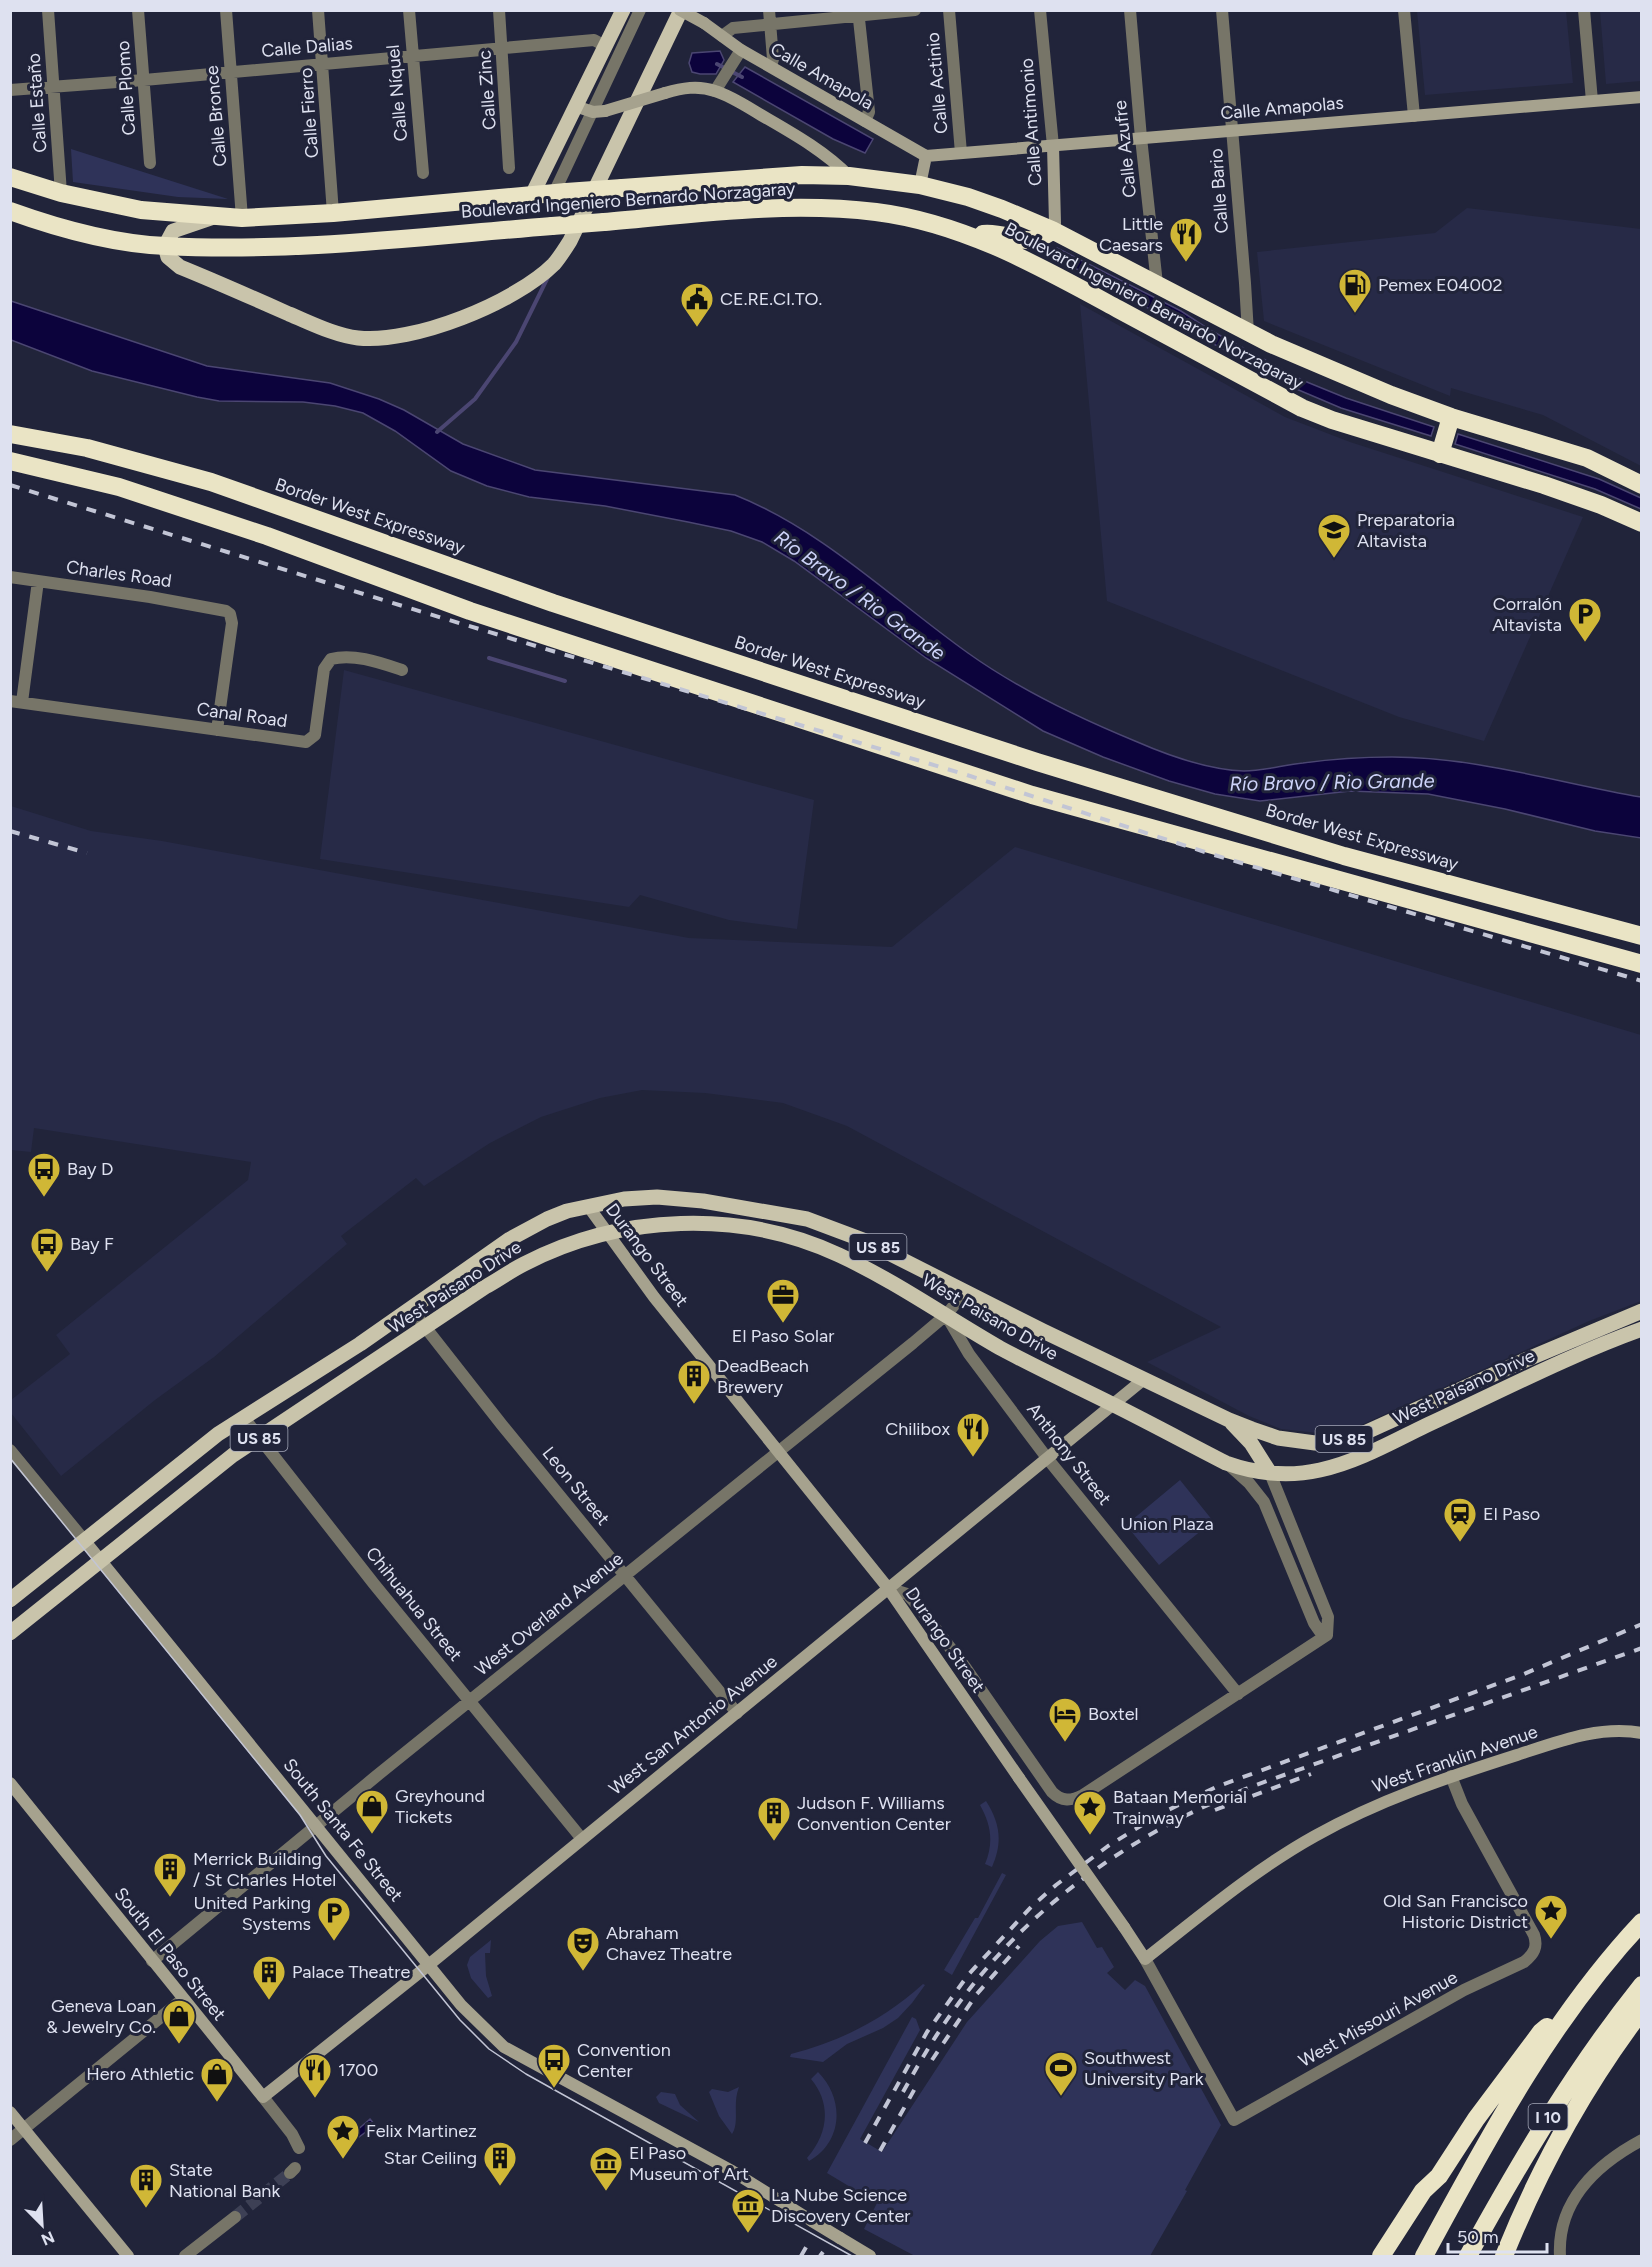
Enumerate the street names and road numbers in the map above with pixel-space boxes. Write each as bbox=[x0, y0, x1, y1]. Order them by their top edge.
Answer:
street label: Calle Actinio bbox=[922, 31, 952, 135]
street label: Calle Dalias bbox=[260, 32, 354, 62]
street label: Calle Amapola bbox=[767, 38, 877, 114]
street label: Calle Plomo bbox=[112, 40, 140, 136]
street label: Calle Níquel bbox=[382, 44, 412, 142]
street label: Calle Zinc bbox=[473, 49, 501, 131]
street label: Calle Estaño bbox=[23, 52, 51, 154]
street label: Calle Antimonio bbox=[1016, 57, 1046, 187]
street label: Calle Bronce bbox=[201, 64, 231, 168]
street label: Calle Fierro bbox=[295, 67, 323, 159]
street label: Calle Amapolas bbox=[1219, 92, 1345, 124]
street label: Calle Azufre bbox=[1109, 99, 1141, 199]
street label: Calle Bario bbox=[1205, 148, 1233, 234]
street label: Boulevard Ingeniero Bernardo Norzagaray bbox=[460, 177, 797, 223]
street label: Boulevard Ingeniero Bernardo Norzagaray bbox=[1001, 218, 1308, 395]
street label: Border West Expressway bbox=[272, 473, 468, 559]
street label: Charles Road bbox=[65, 556, 173, 592]
street label: Border West Expressway bbox=[732, 631, 929, 713]
street label: Canal Road bbox=[195, 698, 289, 732]
street label: Border West Expressway bbox=[1263, 799, 1461, 875]
street label: Durango Street bbox=[601, 1199, 693, 1311]
road number: US 85 bbox=[850, 1234, 906, 1260]
street label: West Paisano Drive bbox=[385, 1236, 526, 1338]
street label: West Paisano Drive bbox=[918, 1269, 1062, 1365]
street label: West Paisano Drive bbox=[1390, 1344, 1538, 1429]
street label: Anthony Street bbox=[1022, 1398, 1116, 1510]
road number: US 85 bbox=[230, 1425, 288, 1451]
road number: US 85 bbox=[1316, 1426, 1372, 1452]
street label: Leon Street bbox=[538, 1442, 614, 1530]
street label: Chihuahua Street bbox=[361, 1542, 467, 1666]
street label: West Overland Avenue bbox=[471, 1547, 628, 1680]
street label: Durango Street bbox=[901, 1583, 990, 1697]
street label: West San Antonio Avenue bbox=[604, 1650, 782, 1800]
street label: West Franklin Avenue bbox=[1370, 1720, 1541, 1798]
street label: South Santa Fe Street bbox=[278, 1754, 408, 1906]
street label: South El Paso Street bbox=[110, 1883, 231, 2025]
street label: West Missouri Avenue bbox=[1295, 1966, 1461, 2072]
road number: I 10 bbox=[1528, 2104, 1568, 2130]

